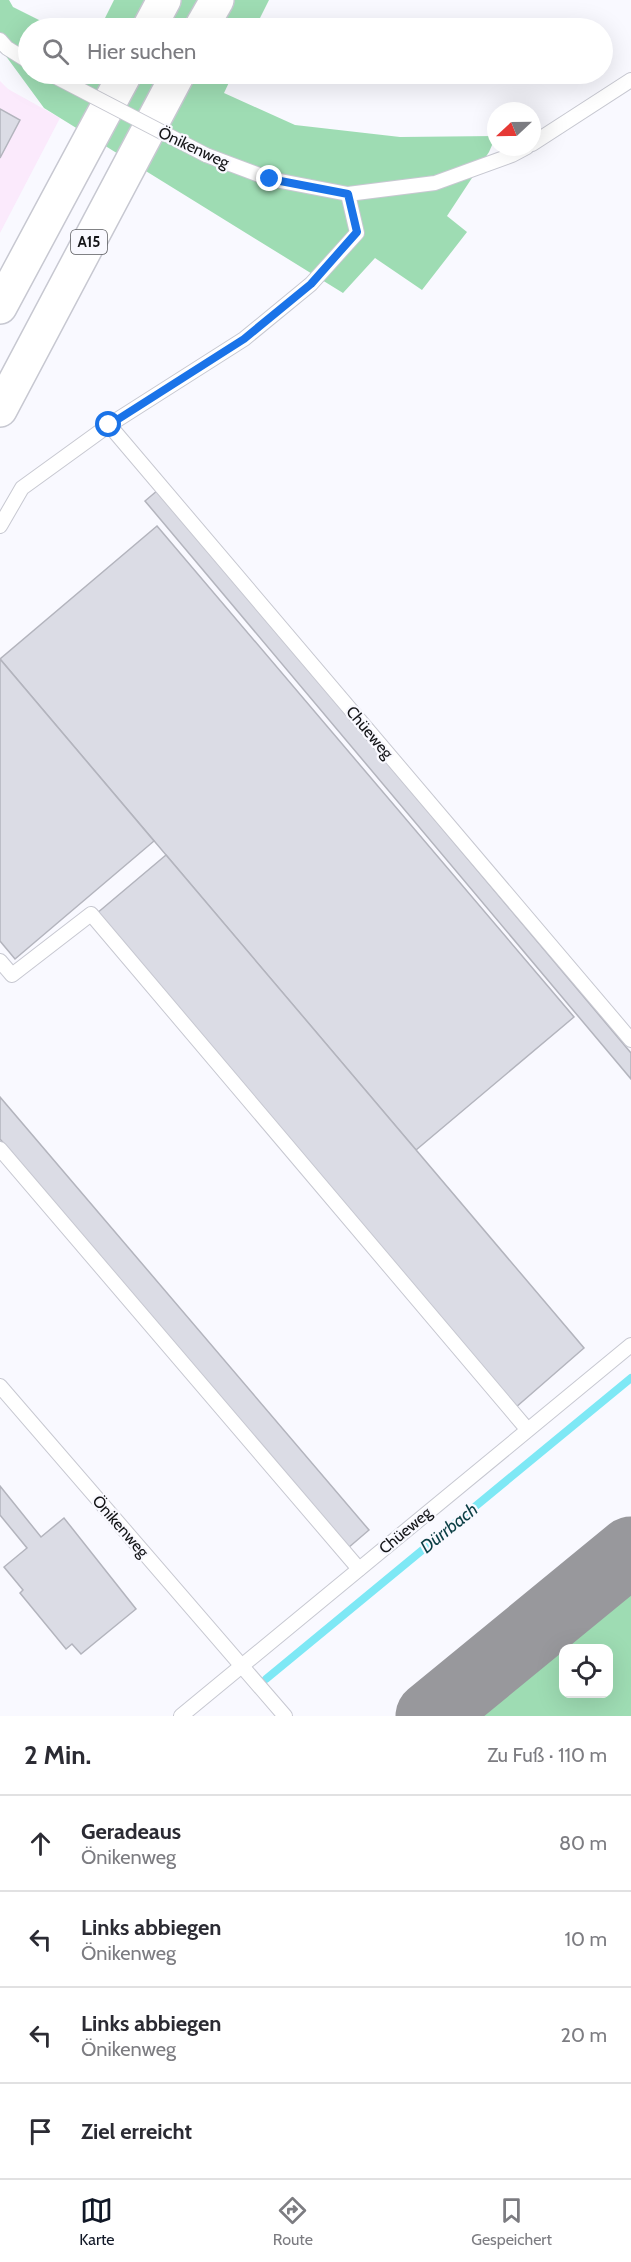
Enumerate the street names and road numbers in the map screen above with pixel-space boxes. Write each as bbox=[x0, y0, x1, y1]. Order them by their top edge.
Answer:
street label: Önikenweg bbox=[155, 123, 233, 173]
road number: A15 bbox=[71, 230, 107, 254]
street label: Chüeweg bbox=[342, 702, 398, 763]
street label: Önikenweg bbox=[89, 1491, 153, 1562]
street label: Chüeweg bbox=[375, 1502, 436, 1558]

